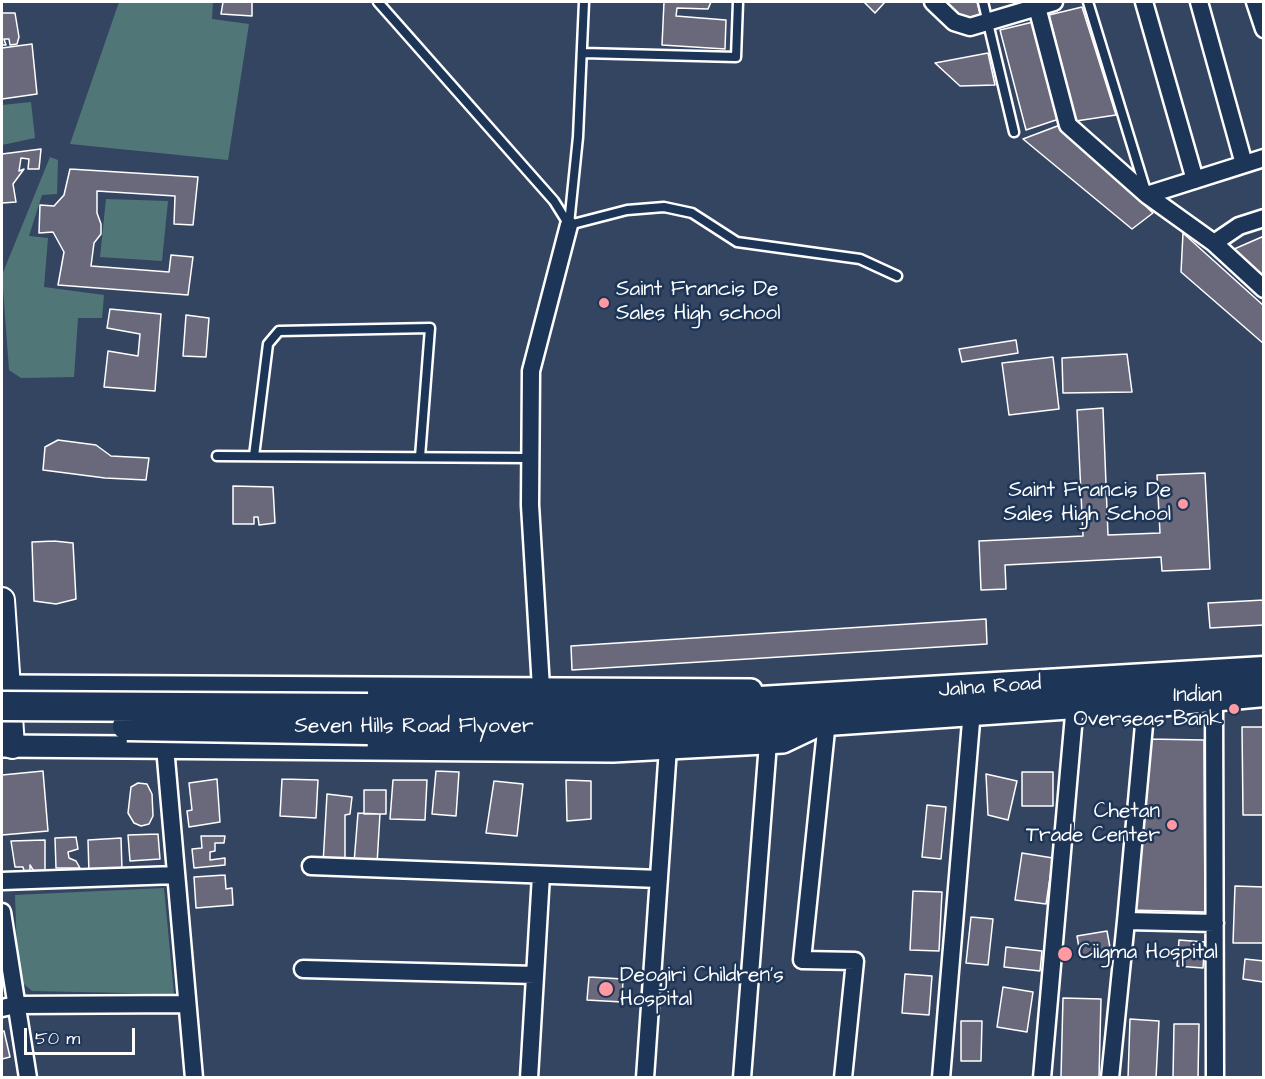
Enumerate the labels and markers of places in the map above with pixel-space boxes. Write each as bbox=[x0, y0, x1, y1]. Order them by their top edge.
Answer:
place label: Saint Francis De Sales High school bbox=[616, 278, 780, 328]
marker: Saint Francis De Sales High school bbox=[597, 296, 611, 310]
place label: Saint Francis De Sales High School bbox=[1004, 479, 1171, 529]
marker: Saint Francis De Sales High School bbox=[1176, 497, 1190, 511]
place label: Indian Overseas Bank bbox=[1074, 684, 1222, 734]
marker: Indian Overseas Bank bbox=[1227, 702, 1241, 716]
place label: Chetan Trade Center bbox=[1026, 800, 1160, 850]
marker: Chetan Trade Center bbox=[1165, 818, 1179, 832]
place label: Ciigma Hospital bbox=[1078, 941, 1218, 967]
marker: Ciigma Hospital bbox=[1056, 945, 1074, 963]
place label: Deogiri Children's Hospital bbox=[620, 964, 784, 1014]
marker: Deogiri Children's Hospital bbox=[597, 980, 615, 998]

